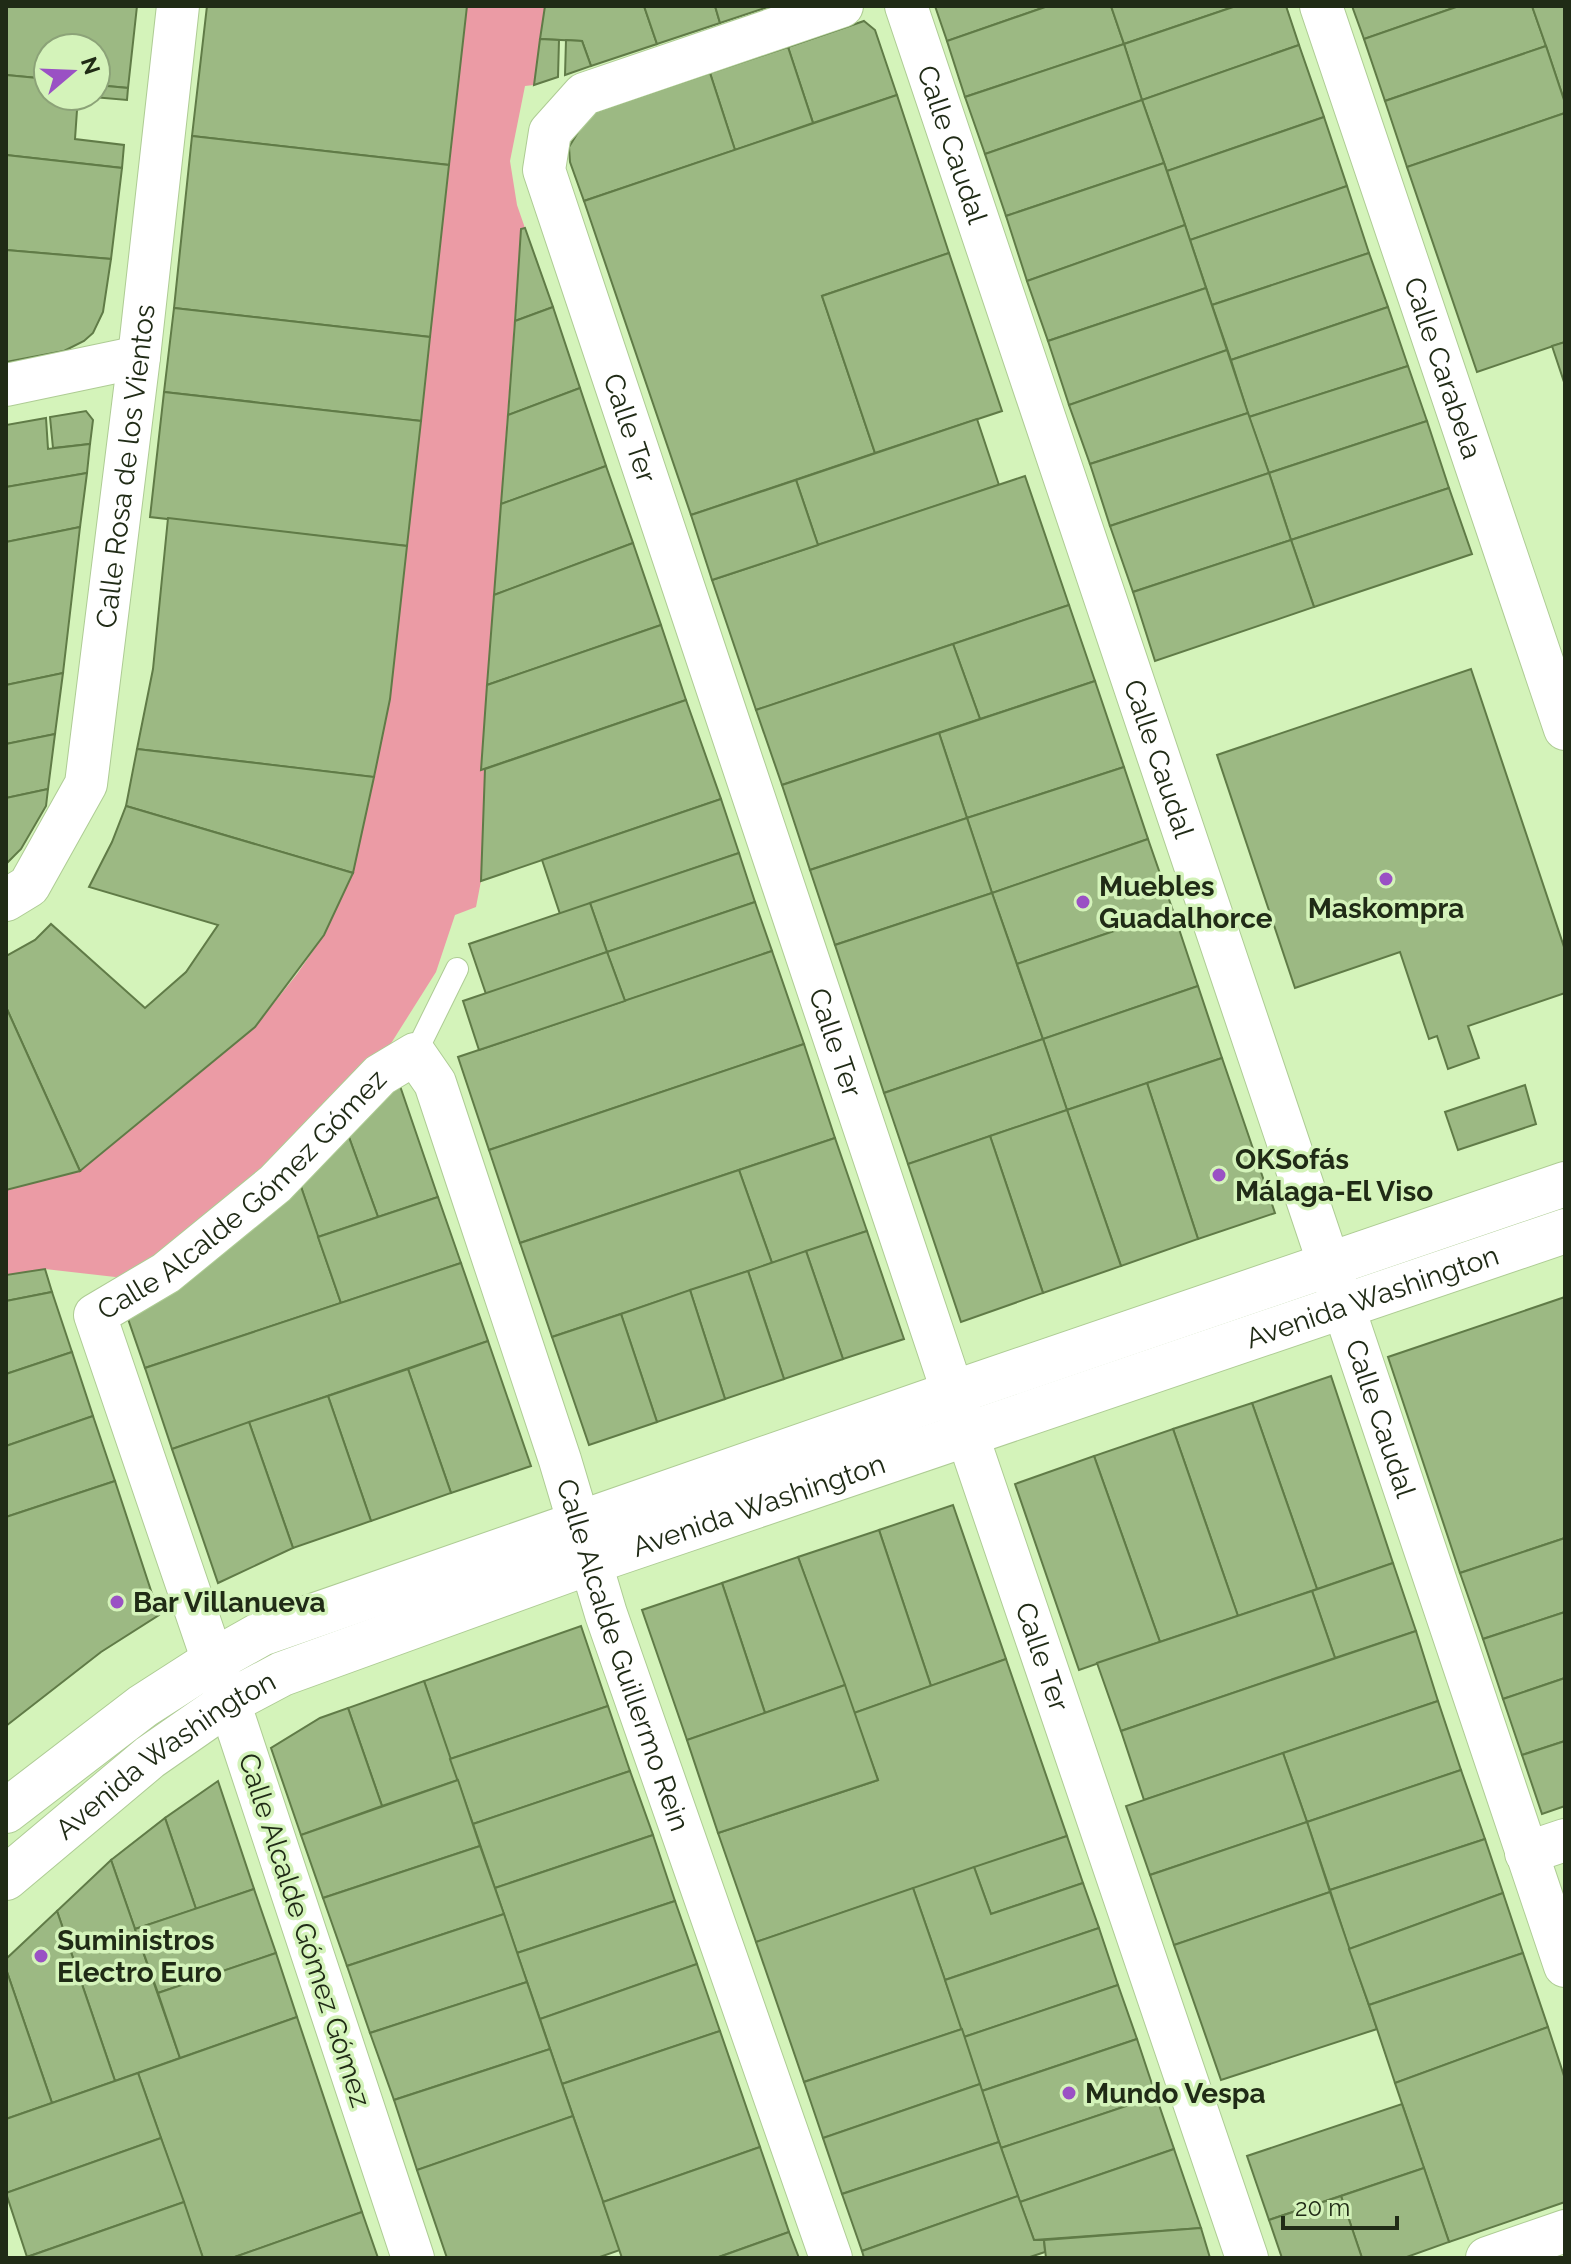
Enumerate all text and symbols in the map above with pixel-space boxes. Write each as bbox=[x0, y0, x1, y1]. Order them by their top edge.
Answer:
north arrow bbox=[32, 32, 112, 112]
text: N bbox=[76, 53, 106, 78]
street label: Calle Caudal bbox=[910, 61, 994, 228]
street label: Calle Carabela bbox=[1397, 273, 1489, 463]
street label: Calle Rosa de los Vientos bbox=[89, 303, 162, 630]
street label: Calle Ter bbox=[596, 369, 663, 487]
street label: Calle Caudal bbox=[1117, 675, 1201, 842]
place label: Muebles Guadalhorce bbox=[1099, 870, 1273, 935]
marker: Maskompra bbox=[1377, 870, 1395, 888]
place label: Maskompra bbox=[1308, 892, 1464, 925]
marker: Muebles Guadalhorce bbox=[1074, 893, 1092, 911]
street label: Calle Ter bbox=[802, 984, 869, 1101]
street label: Calle Alcalde Gómez Gómez bbox=[92, 1063, 393, 1327]
place label: OKSofás Málaga-El Viso bbox=[1235, 1143, 1433, 1208]
marker: OKSofás Málaga-El Viso bbox=[1210, 1166, 1228, 1184]
street label: Avenida Washington bbox=[1242, 1239, 1503, 1355]
street label: Calle Caudal bbox=[1338, 1335, 1422, 1502]
street label: Avenida Washington bbox=[628, 1447, 890, 1564]
street label: Calle Alcalde Guillermo Rein bbox=[550, 1475, 697, 1835]
place label: Bar Villanueva bbox=[133, 1586, 326, 1619]
marker: Bar Villanueva bbox=[108, 1593, 126, 1611]
street label: Calle Ter bbox=[1008, 1598, 1076, 1716]
street label: Avenida Washington bbox=[49, 1664, 281, 1846]
street label: Calle Alcalde Gómez Gómez bbox=[232, 1749, 377, 2111]
place label: Suministros Electro Euro bbox=[57, 1924, 222, 1989]
marker: Suministros Electro Euro bbox=[32, 1947, 50, 1965]
place label: Mundo Vespa bbox=[1085, 2077, 1266, 2110]
marker: Mundo Vespa bbox=[1060, 2084, 1078, 2102]
scale bar bbox=[1283, 2180, 1397, 2230]
text: 20 m bbox=[1295, 2193, 1350, 2222]

